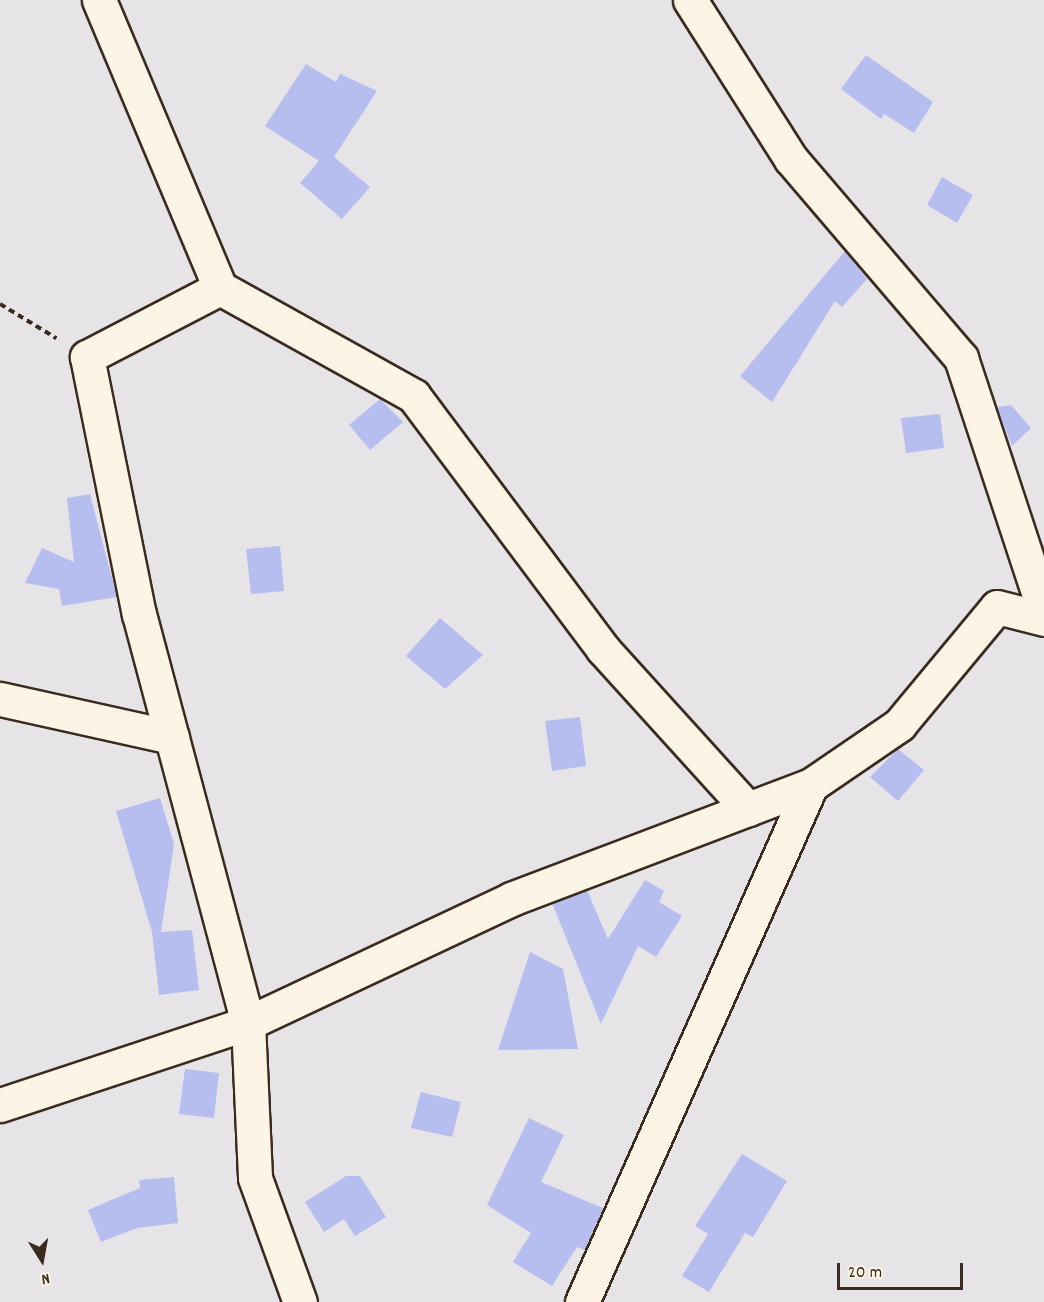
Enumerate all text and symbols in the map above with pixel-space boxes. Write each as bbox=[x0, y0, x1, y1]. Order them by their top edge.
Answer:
north arrow bbox=[12, 1230, 72, 1290]
scale bar bbox=[840, 1251, 966, 1289]
text: 20 m bbox=[848, 1261, 882, 1286]
text: N bbox=[39, 1266, 52, 1290]

